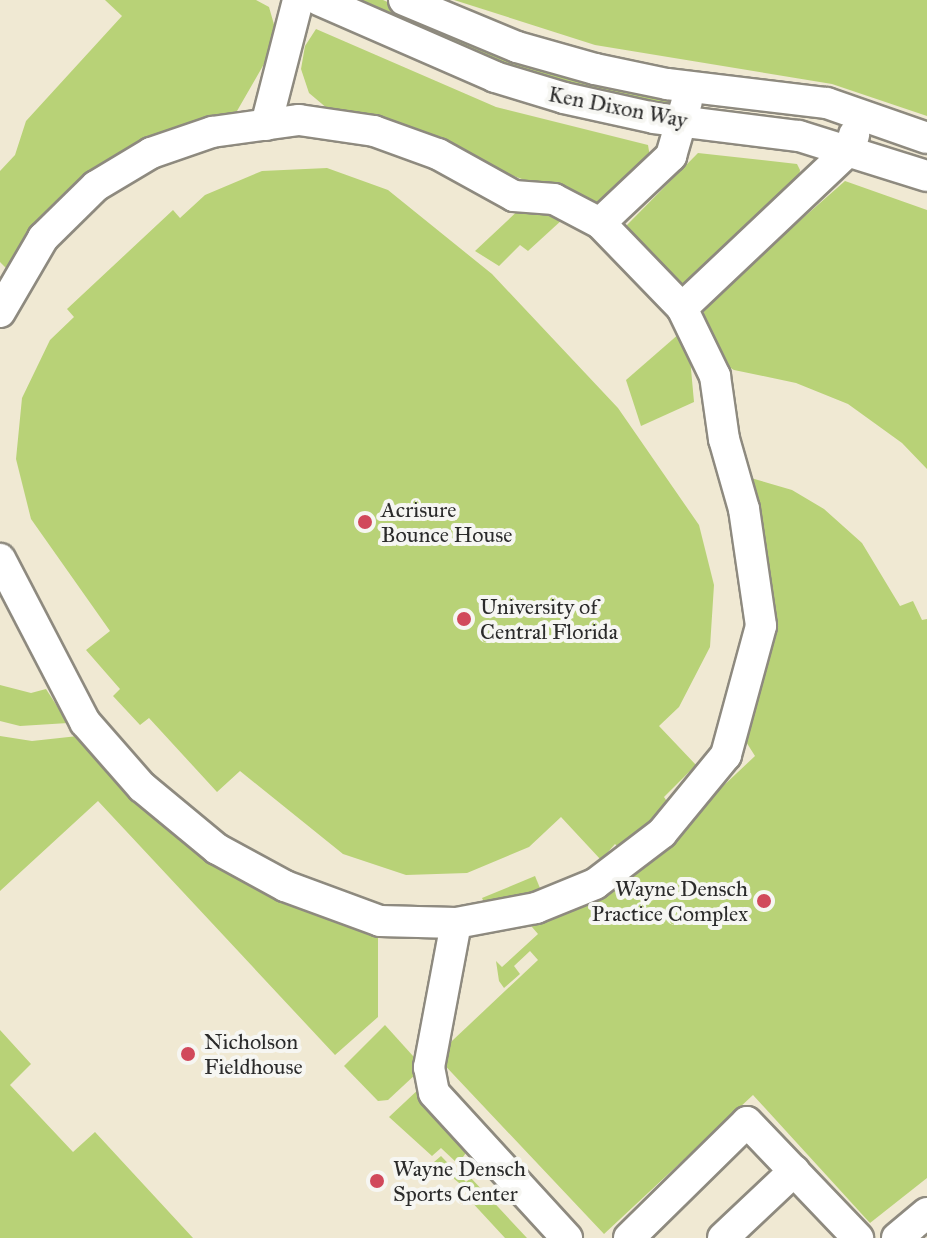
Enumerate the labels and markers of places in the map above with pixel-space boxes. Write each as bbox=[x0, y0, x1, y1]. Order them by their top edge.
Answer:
place label: Acrisure Bounce House bbox=[381, 496, 513, 548]
marker: Acrisure Bounce House bbox=[356, 513, 374, 531]
place label: University of Central Florida bbox=[480, 593, 618, 644]
marker: University of Central Florida bbox=[455, 610, 473, 628]
place label: Wayne Densch Practice Complex bbox=[591, 875, 748, 926]
marker: Wayne Densch Practice Complex bbox=[755, 892, 773, 910]
place label: Nicholson Fieldhouse bbox=[204, 1028, 303, 1080]
marker: Nicholson Fieldhouse bbox=[179, 1045, 197, 1063]
place label: Wayne Densch Sports Center bbox=[393, 1155, 526, 1206]
marker: Wayne Densch Sports Center bbox=[368, 1172, 386, 1190]

